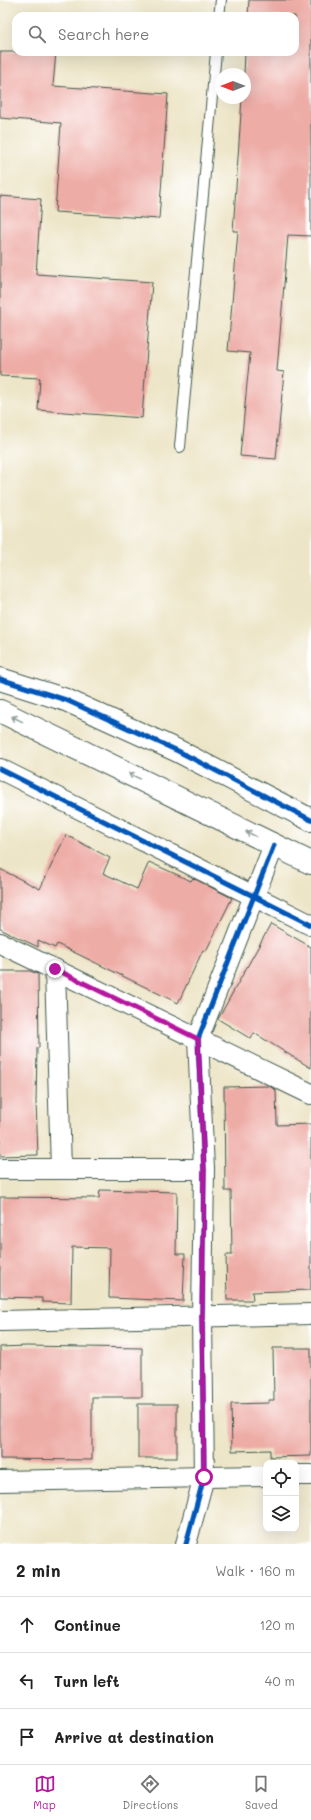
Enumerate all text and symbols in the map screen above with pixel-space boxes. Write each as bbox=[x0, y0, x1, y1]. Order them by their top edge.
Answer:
search box bbox=[12, 12, 299, 56]
icon: search bbox=[26, 23, 48, 45]
text: Search here bbox=[58, 24, 149, 44]
north arrow bbox=[215, 68, 251, 104]
one-way arrow bbox=[12, 715, 24, 722]
one-way arrow bbox=[128, 772, 140, 779]
one-way arrow bbox=[245, 829, 257, 837]
route end bbox=[46, 960, 64, 978]
map controls bbox=[263, 1460, 299, 1532]
button: locate bbox=[263, 1460, 299, 1496]
route start bbox=[195, 1468, 213, 1486]
button: layers bbox=[263, 1496, 299, 1532]
text: 2 min bbox=[16, 1559, 61, 1581]
text: Walk · 160 m bbox=[215, 1562, 295, 1579]
icon: ahead bbox=[16, 1614, 38, 1636]
text: Continue bbox=[54, 1615, 121, 1635]
text: 120 m bbox=[259, 1616, 295, 1633]
icon: left bbox=[16, 1670, 38, 1692]
text: Turn left bbox=[54, 1671, 119, 1691]
text: 40 m bbox=[265, 1672, 295, 1689]
icon: arrive bbox=[16, 1726, 38, 1748]
text: Arrive at destination bbox=[54, 1727, 214, 1747]
tab: Map bbox=[33, 1773, 56, 1812]
tab: Directions bbox=[122, 1773, 178, 1812]
tab: Saved bbox=[245, 1773, 278, 1812]

